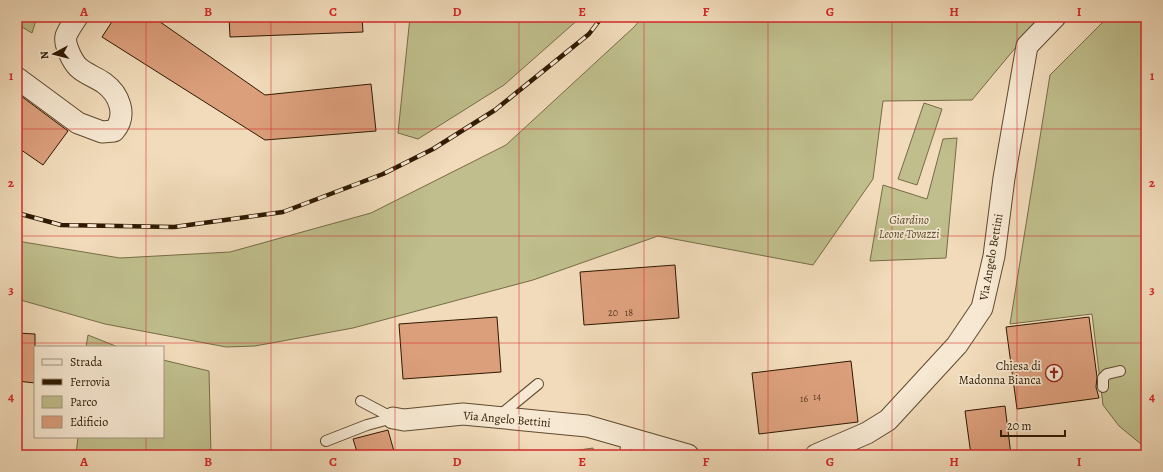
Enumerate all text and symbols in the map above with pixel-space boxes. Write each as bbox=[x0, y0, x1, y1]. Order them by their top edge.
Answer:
text: A bbox=[79, 3, 89, 20]
text: B bbox=[204, 3, 212, 20]
text: C bbox=[329, 3, 337, 20]
text: D bbox=[452, 3, 462, 20]
text: E bbox=[578, 3, 586, 20]
text: F bbox=[703, 3, 710, 20]
text: G bbox=[826, 3, 834, 20]
text: H bbox=[949, 3, 959, 20]
text: I bbox=[1077, 3, 1082, 20]
north arrow bbox=[34, 34, 74, 74]
text: N bbox=[37, 50, 53, 60]
text: 1 bbox=[9, 67, 14, 84]
text: 1 bbox=[1150, 67, 1155, 84]
text: 2 bbox=[8, 174, 15, 191]
text: 2 bbox=[1149, 174, 1156, 191]
park label: Giardino Leone Tovazzi bbox=[879, 212, 939, 242]
street label: Via Angelo Bettini bbox=[975, 212, 1007, 303]
text: 3 bbox=[8, 281, 14, 298]
text: 3 bbox=[1149, 281, 1155, 298]
house number: 20 bbox=[608, 306, 618, 319]
house number: 18 bbox=[625, 306, 633, 319]
legend bbox=[34, 346, 164, 438]
text: Strada bbox=[70, 354, 103, 370]
place label: Chiesa di Madonna Bianca bbox=[959, 358, 1041, 388]
church icon: Chiesa di Madonna Bianca bbox=[1044, 363, 1064, 383]
text: Ferrovia bbox=[70, 374, 111, 390]
text: 4 bbox=[8, 388, 14, 405]
text: 4 bbox=[1149, 388, 1155, 405]
house number: 14 bbox=[813, 390, 821, 403]
house number: 16 bbox=[800, 392, 808, 405]
text: Parco bbox=[70, 394, 97, 410]
street label: Via Angelo Bettini bbox=[462, 407, 551, 431]
scale bar bbox=[1001, 412, 1065, 438]
text: Edificio bbox=[70, 414, 108, 430]
text: 20 m bbox=[1007, 418, 1031, 434]
text: A bbox=[79, 453, 89, 470]
text: B bbox=[204, 453, 212, 470]
text: C bbox=[329, 453, 337, 470]
text: D bbox=[452, 453, 462, 470]
text: E bbox=[578, 453, 586, 470]
text: F bbox=[703, 453, 710, 470]
text: G bbox=[826, 453, 834, 470]
text: H bbox=[949, 453, 959, 470]
text: I bbox=[1077, 453, 1082, 470]

